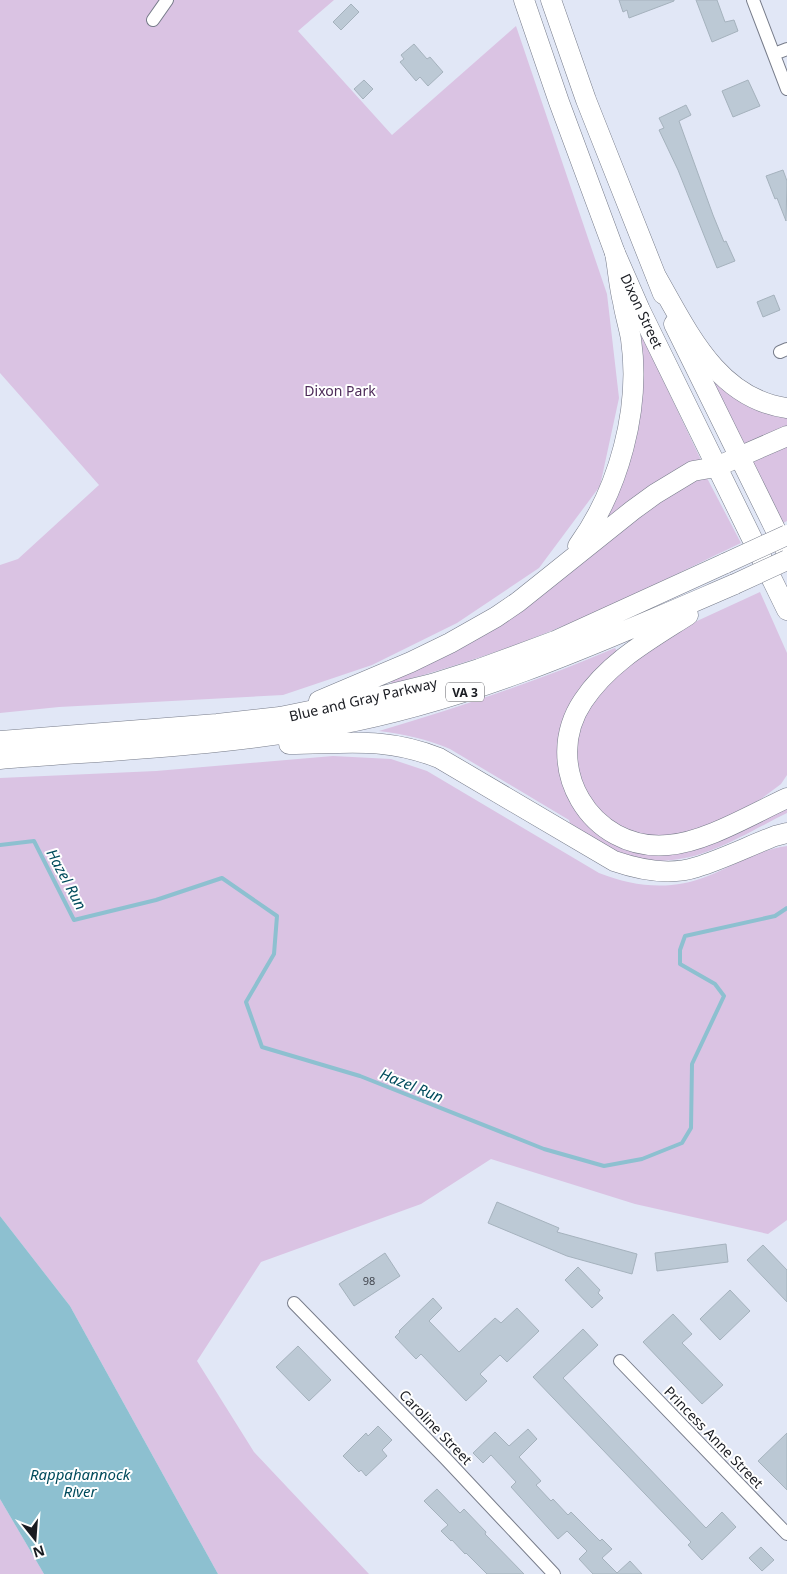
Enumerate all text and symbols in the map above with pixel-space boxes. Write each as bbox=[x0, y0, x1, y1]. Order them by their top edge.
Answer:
street label: Dixon Street bbox=[616, 270, 668, 352]
park label: Dixon Park bbox=[304, 381, 376, 400]
street label: Blue and Gray Parkway bbox=[287, 673, 440, 725]
road number: VA 3 bbox=[446, 682, 484, 702]
water label: Hazel Run bbox=[43, 845, 91, 913]
water label: Hazel Run bbox=[377, 1063, 447, 1107]
house number: 98 bbox=[363, 1273, 375, 1288]
street label: Princess Anne Street bbox=[660, 1382, 768, 1492]
street label: Caroline Street bbox=[395, 1385, 477, 1469]
water label: Rappahannock River bbox=[30, 1464, 131, 1501]
north arrow bbox=[10, 1514, 60, 1564]
text: N bbox=[31, 1541, 47, 1563]

